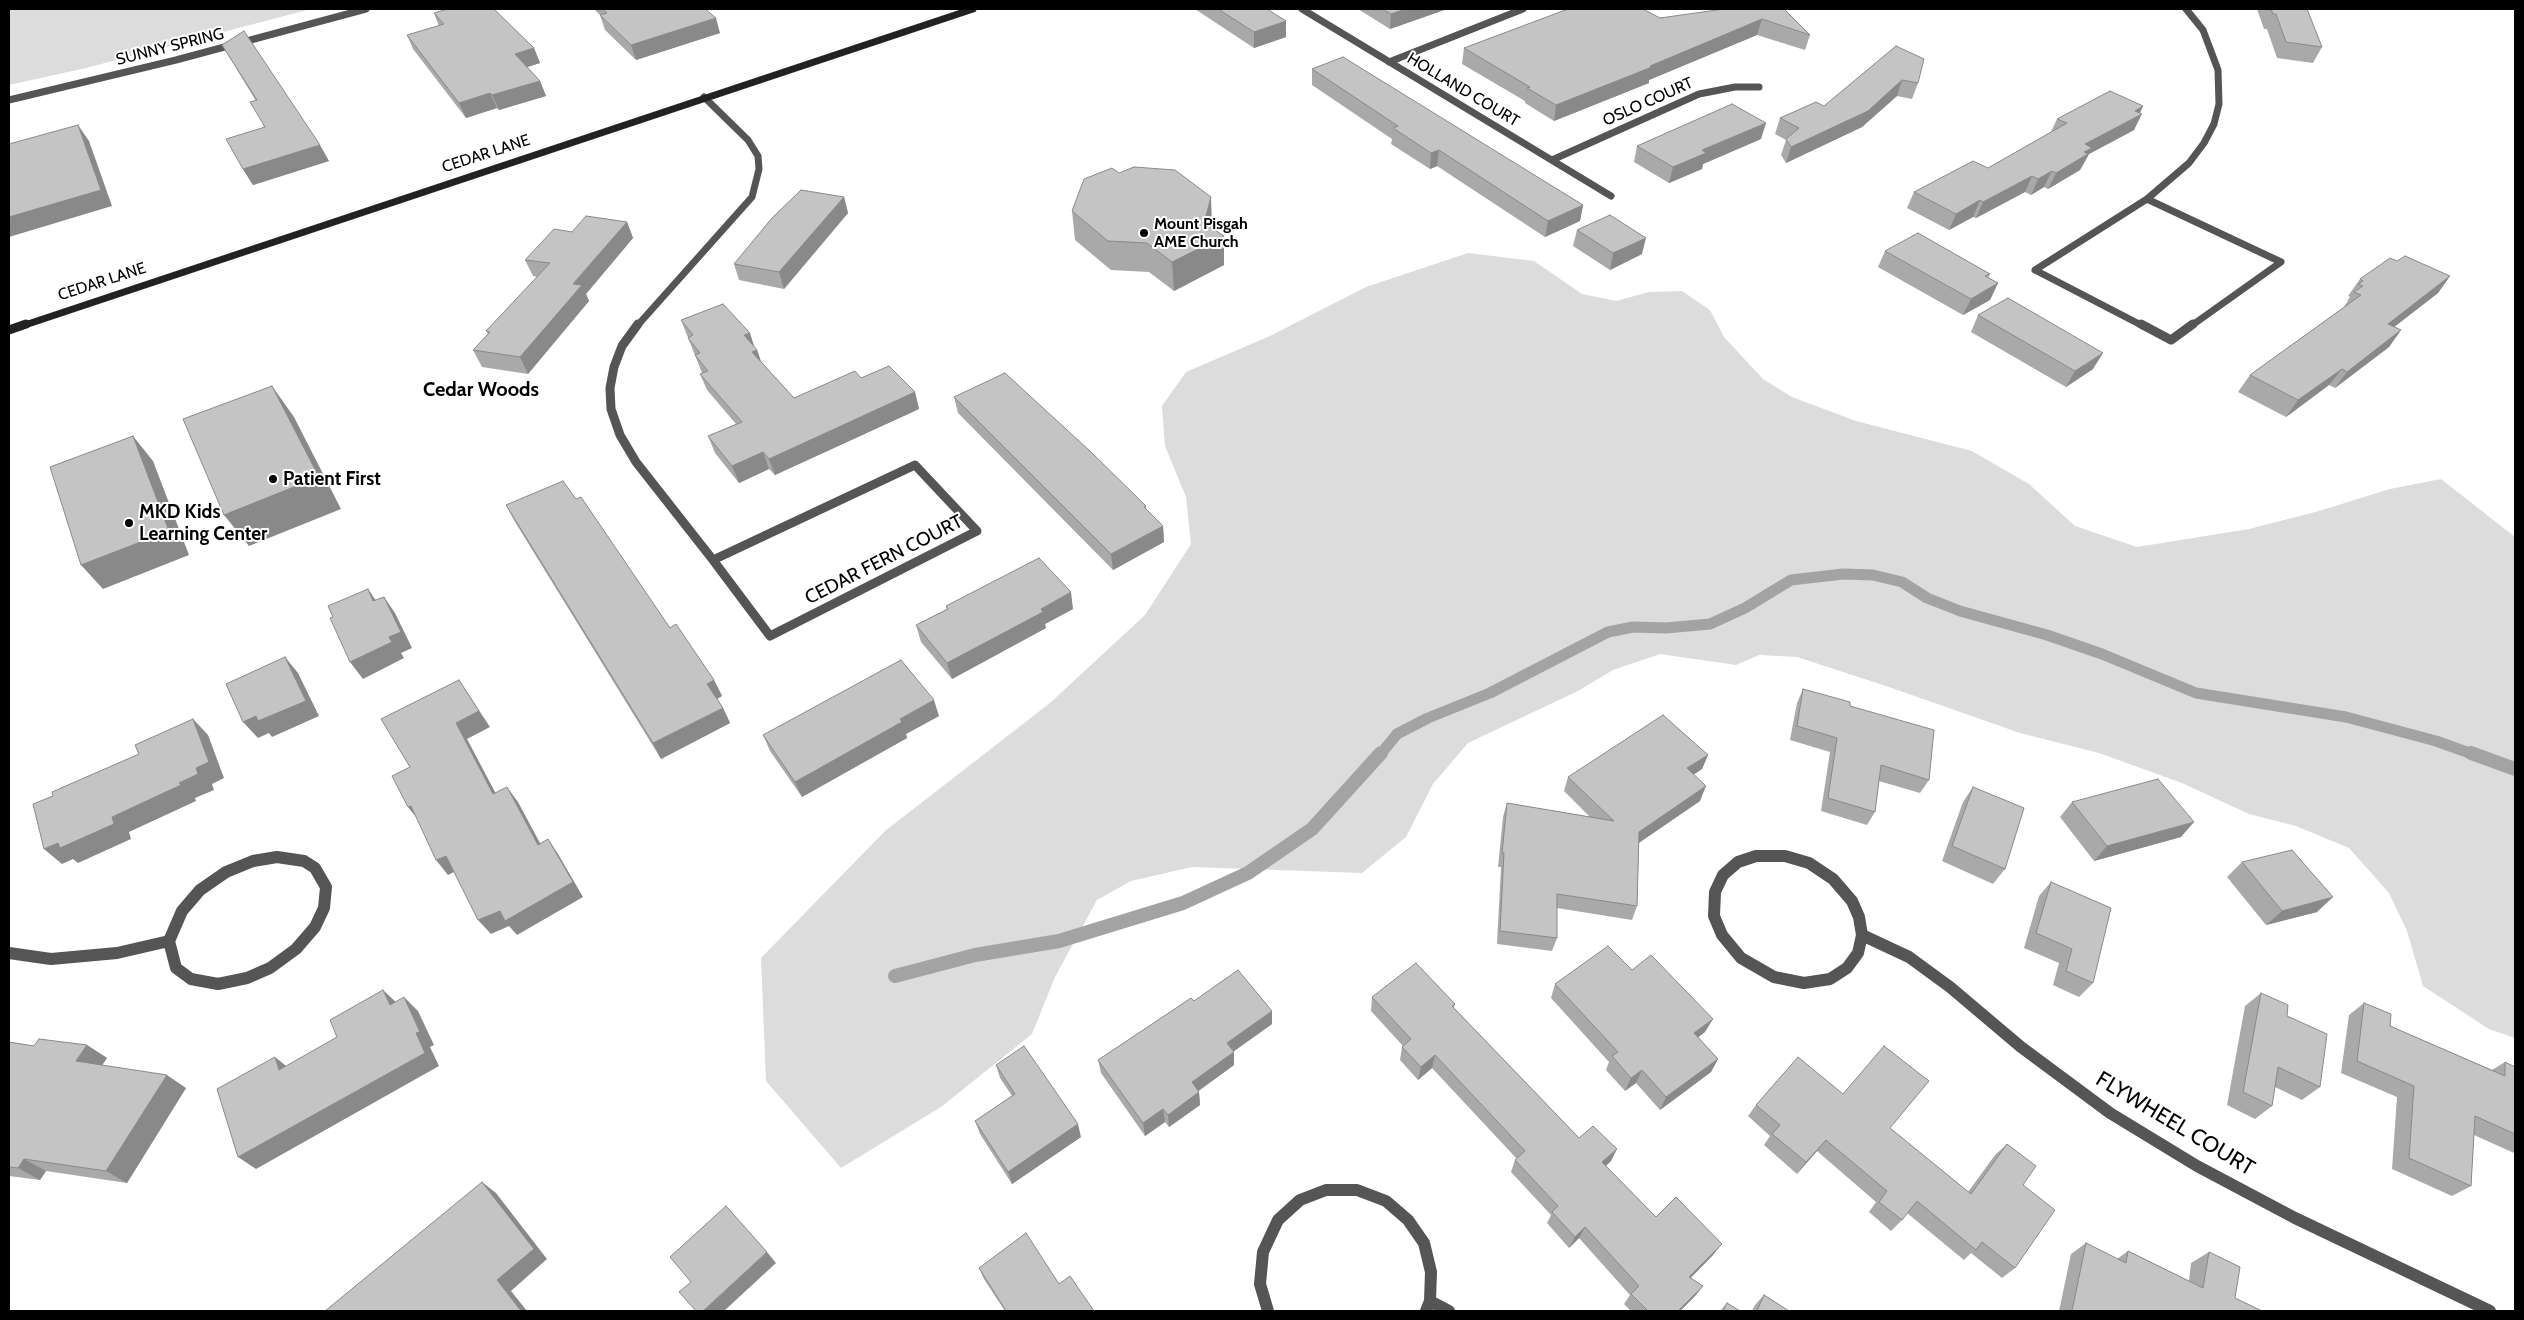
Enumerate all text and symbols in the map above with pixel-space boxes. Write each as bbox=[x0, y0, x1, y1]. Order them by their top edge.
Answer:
street label: SUNNY SPRING bbox=[114, 24, 226, 70]
street label: HOLLAND COURT bbox=[1403, 49, 1523, 131]
street label: OSLO COURT bbox=[1600, 74, 1696, 130]
street label: CEDAR LANE bbox=[440, 131, 532, 177]
place label: Mount Pisgah AME Church bbox=[1154, 214, 1248, 252]
marker: Mount Pisgah AME Church bbox=[1138, 227, 1150, 239]
street label: CEDAR LANE bbox=[56, 259, 148, 305]
district label: Cedar Woods bbox=[423, 378, 539, 402]
place label: Patient First bbox=[283, 468, 381, 490]
marker: Patient First bbox=[267, 473, 279, 485]
place label: MKD Kids Learning Center bbox=[139, 501, 267, 545]
street label: CEDAR FERN COURT bbox=[801, 510, 967, 610]
marker: MKD Kids Learning Center bbox=[123, 517, 135, 529]
street label: FLYWHEEL COURT bbox=[2091, 1066, 2259, 1182]

